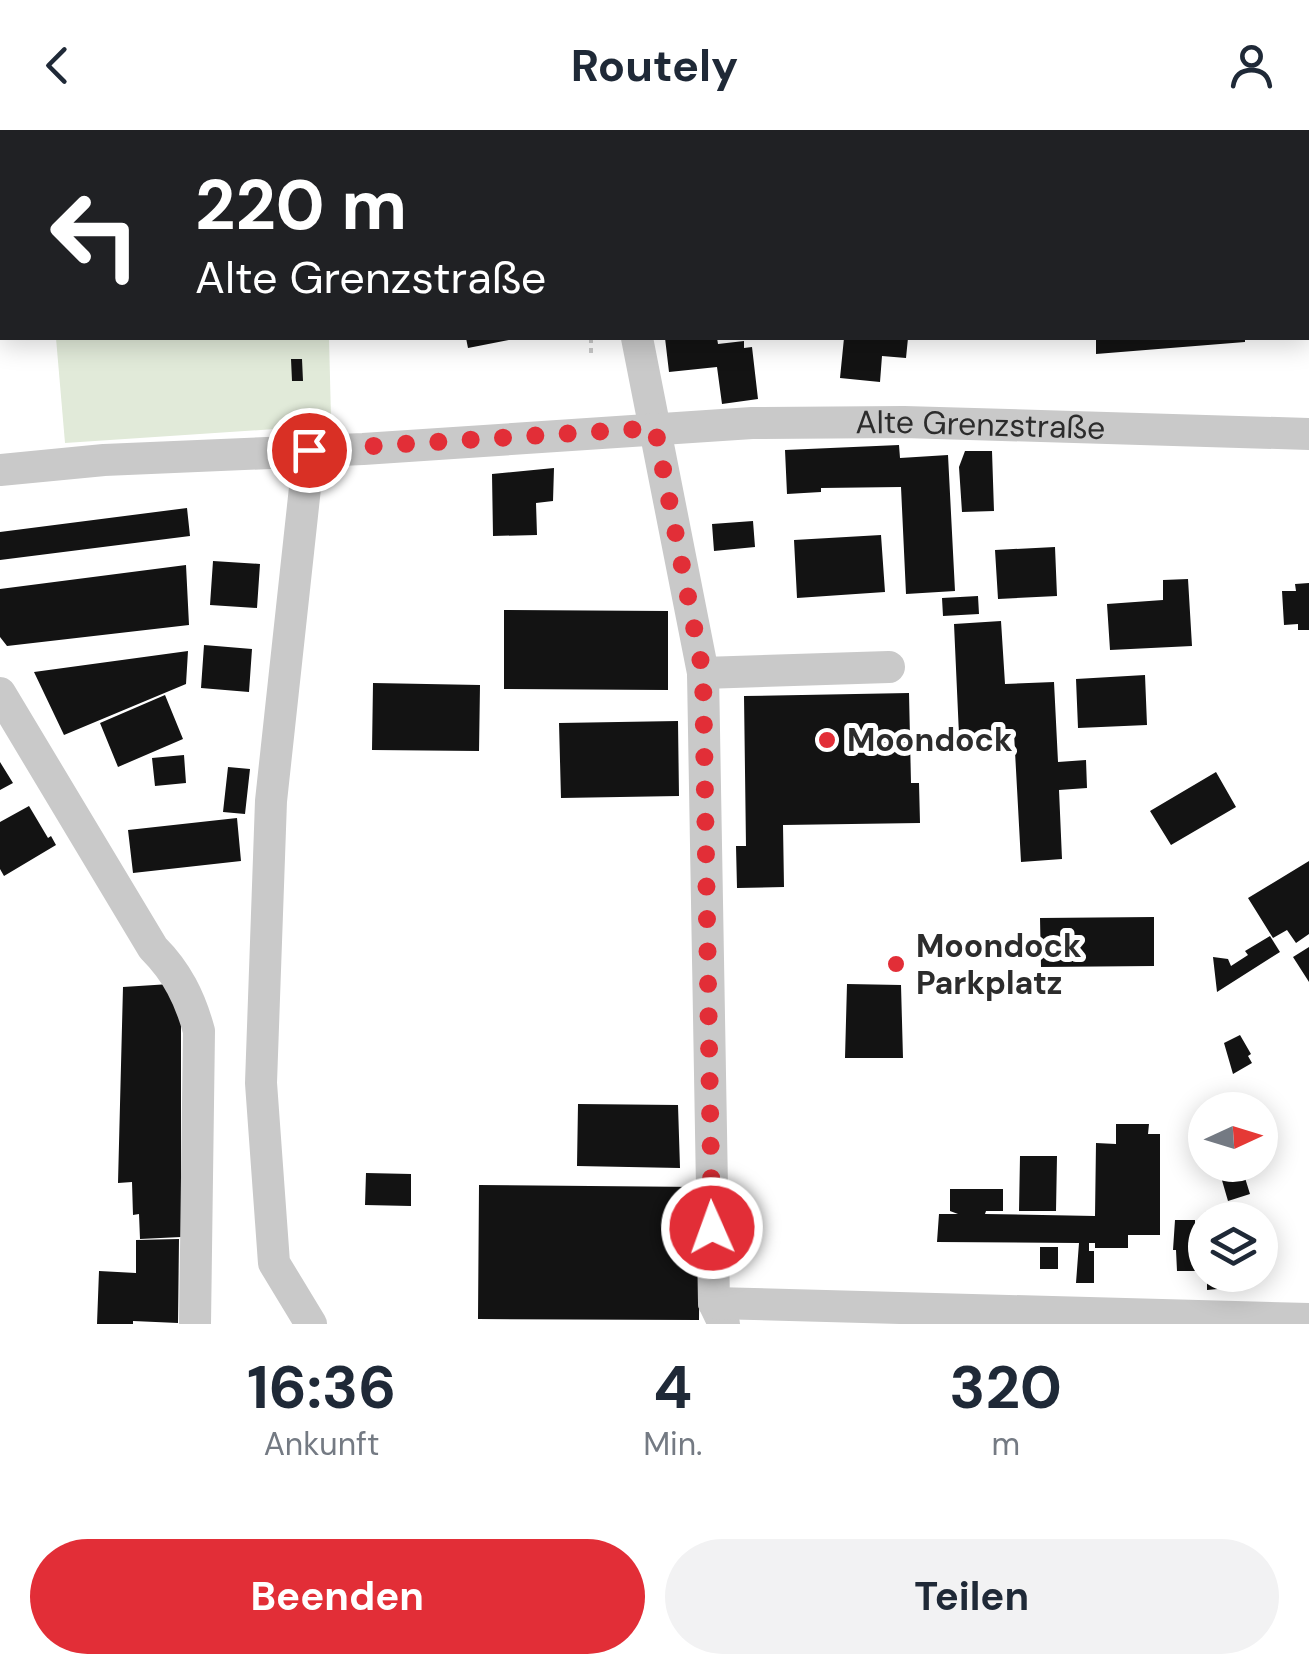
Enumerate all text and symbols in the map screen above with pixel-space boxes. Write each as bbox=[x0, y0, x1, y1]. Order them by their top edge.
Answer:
text: Routely bbox=[571, 36, 738, 95]
icon: back bbox=[30, 38, 85, 93]
icon: person bbox=[1224, 38, 1279, 93]
text: 220 m bbox=[195, 160, 407, 251]
icon: left bbox=[30, 170, 160, 300]
text: Alte Grenzstraße bbox=[195, 248, 546, 307]
street label: Alte Grenzstraße bbox=[855, 401, 1106, 449]
pin bbox=[267, 408, 352, 493]
icon: arrive bbox=[282, 423, 337, 478]
place label: Moondock bbox=[847, 719, 1013, 761]
marker: Moondock bbox=[816, 729, 838, 751]
place label: Moondock Parkplatz bbox=[916, 925, 1082, 1004]
marker: Moondock Parkplatz bbox=[885, 953, 907, 975]
north arrow bbox=[1188, 1092, 1278, 1182]
map controls bbox=[1188, 1092, 1278, 1292]
position arrow bbox=[660, 1176, 764, 1280]
button: layers bbox=[1188, 1202, 1278, 1292]
text: 16:36 bbox=[247, 1348, 396, 1427]
text: 4 bbox=[653, 1348, 692, 1427]
text: 320 bbox=[949, 1348, 1062, 1427]
text: Ankunft bbox=[264, 1423, 380, 1465]
text: Min. bbox=[643, 1423, 702, 1465]
text: m bbox=[991, 1423, 1020, 1465]
button: Beenden bbox=[30, 1539, 645, 1654]
button: Teilen bbox=[665, 1539, 1279, 1654]

